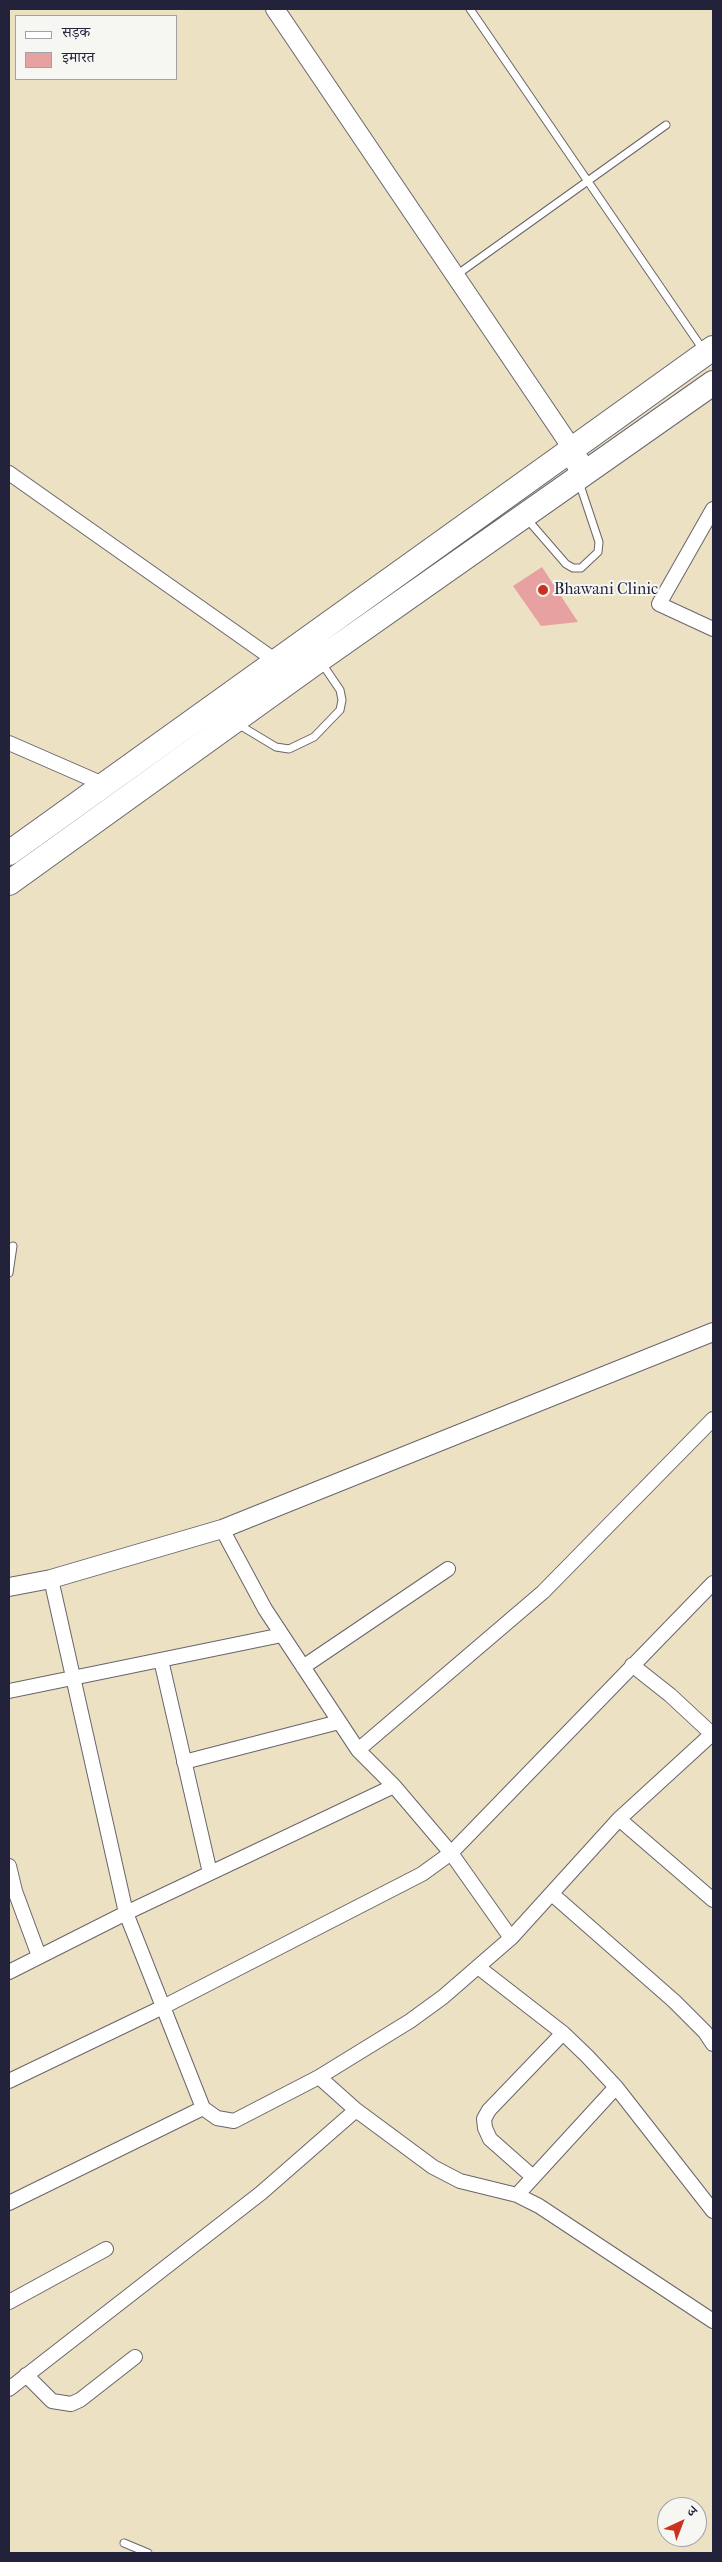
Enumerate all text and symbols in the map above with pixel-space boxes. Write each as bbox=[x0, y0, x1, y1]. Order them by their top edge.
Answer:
legend bbox=[15, 15, 178, 80]
text: सड़क bbox=[62, 23, 90, 41]
text: इमारत bbox=[62, 48, 95, 66]
place label: Bhawani Clinic bbox=[554, 580, 658, 600]
marker: Bhawani Clinic bbox=[536, 583, 550, 597]
north arrow bbox=[657, 2497, 707, 2547]
text: उ bbox=[683, 2503, 700, 2520]

